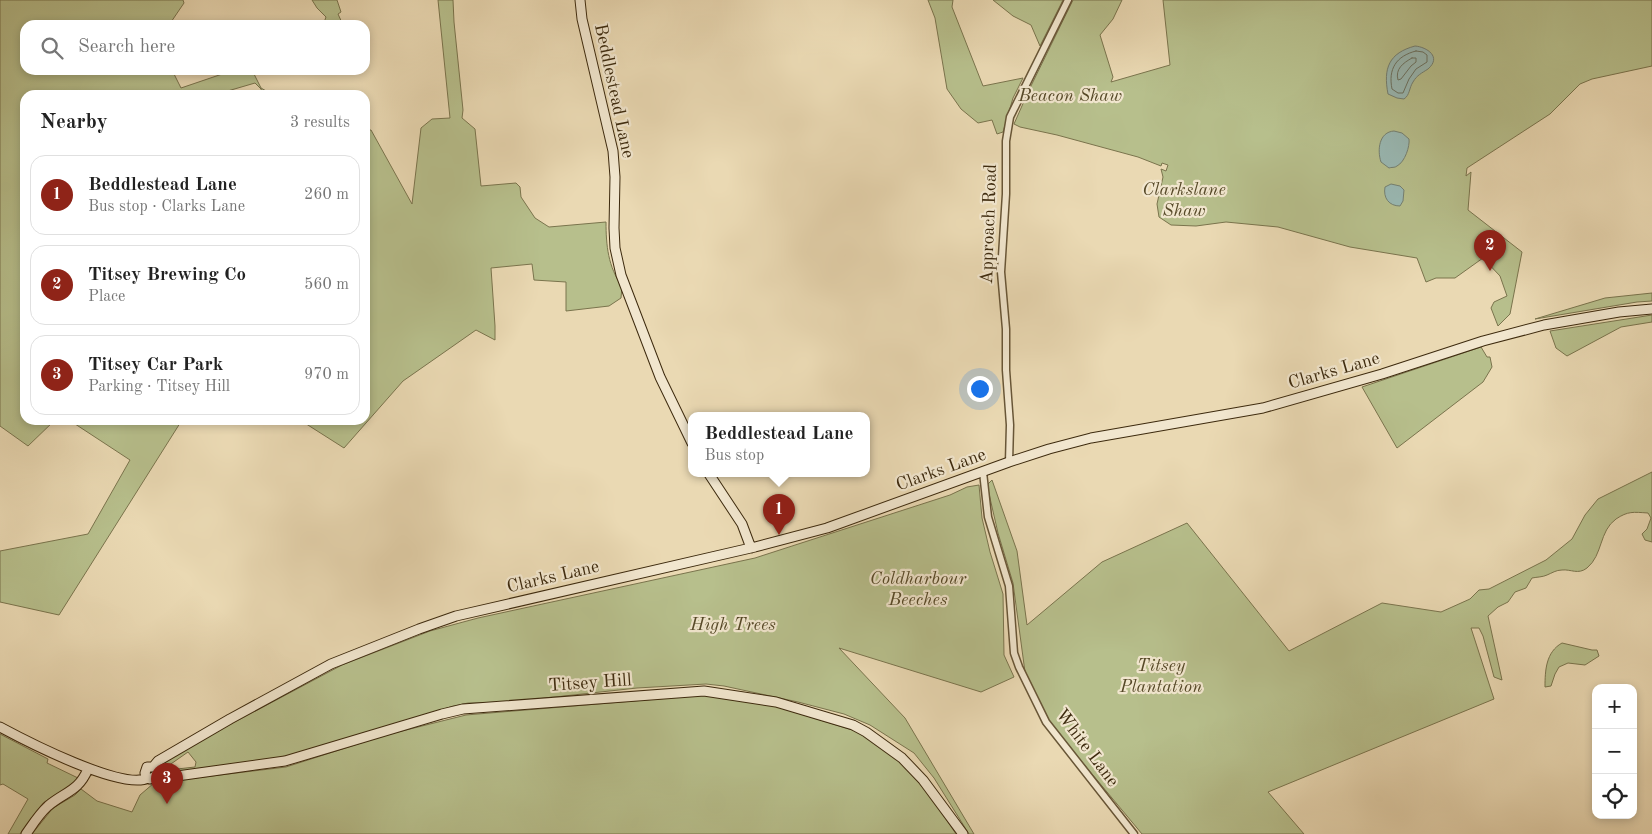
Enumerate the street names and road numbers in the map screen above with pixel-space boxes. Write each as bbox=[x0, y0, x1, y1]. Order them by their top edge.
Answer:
street label: Beddlestead Lane bbox=[591, 22, 637, 160]
street label: Approach Road bbox=[978, 164, 1000, 284]
street label: Clarks Lane bbox=[1286, 349, 1382, 393]
street label: Clarks Lane bbox=[894, 445, 988, 495]
street label: Clarks Lane bbox=[505, 558, 601, 596]
street label: Titsey Hill bbox=[548, 671, 632, 695]
street label: White Lane bbox=[1052, 706, 1122, 790]

